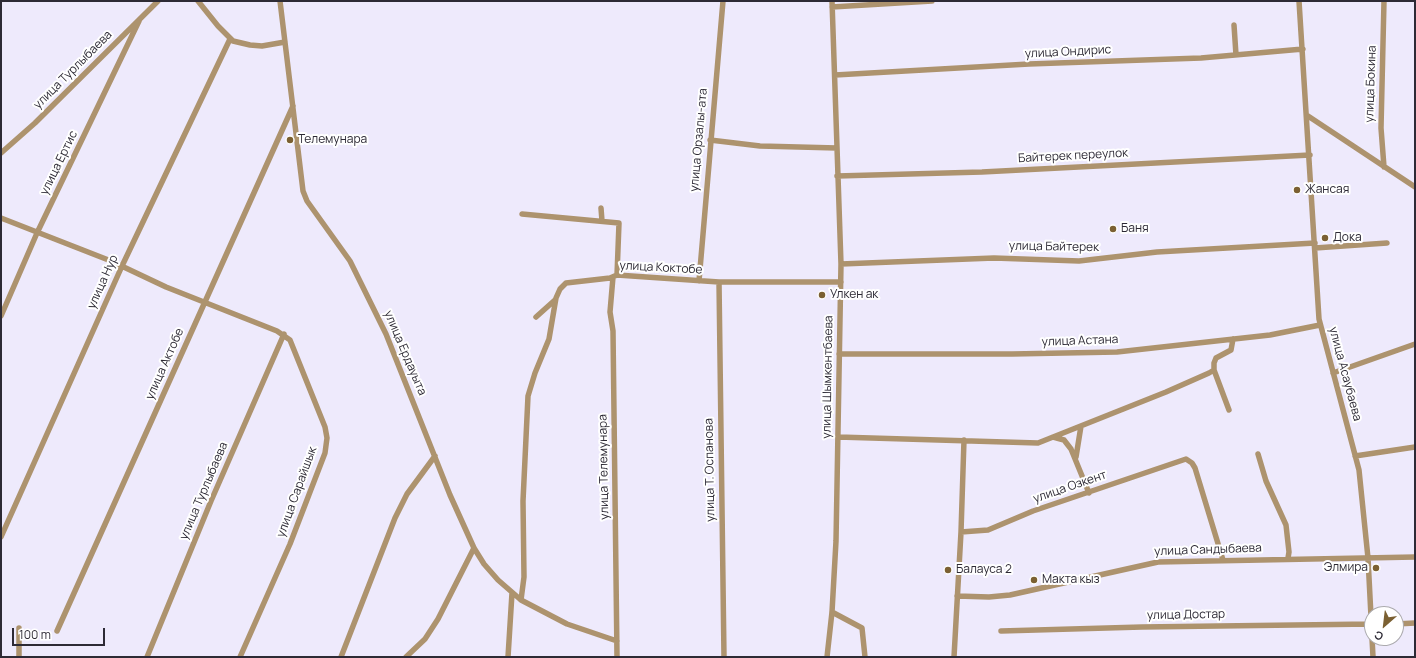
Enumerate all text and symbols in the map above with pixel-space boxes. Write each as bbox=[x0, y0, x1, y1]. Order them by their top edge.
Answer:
street label: улица Турлыбаева bbox=[31, 28, 115, 112]
street label: улица Ондирис bbox=[1024, 43, 1112, 61]
street label: улица Бокина bbox=[1362, 45, 1380, 123]
street label: улица Орзалы-ата bbox=[687, 88, 711, 192]
street label: улица Ертис bbox=[37, 128, 81, 198]
place label: Телемунара bbox=[298, 133, 367, 147]
marker: Телемунара bbox=[285, 135, 295, 145]
street label: Байтерек переулок bbox=[1018, 146, 1128, 166]
place label: Жансая bbox=[1305, 183, 1349, 197]
marker: Жансая bbox=[1292, 185, 1302, 195]
place label: Баня bbox=[1121, 222, 1149, 236]
marker: Баня bbox=[1108, 224, 1118, 234]
place label: Дока bbox=[1333, 231, 1362, 245]
marker: Дока bbox=[1320, 233, 1330, 243]
street label: улица Байтерек bbox=[1009, 239, 1099, 255]
street label: улица Нур bbox=[85, 253, 121, 311]
street label: улица Коктобе bbox=[619, 259, 703, 277]
place label: Улкен ак bbox=[830, 288, 878, 302]
marker: Улкен ак bbox=[817, 290, 827, 300]
street label: улица Ердауыта bbox=[381, 308, 429, 398]
street label: улица Шымкентбаева bbox=[820, 315, 836, 439]
street label: улица Асаубаева bbox=[1326, 325, 1364, 423]
street label: улица Актобе bbox=[143, 326, 187, 402]
street label: улица Астана bbox=[1041, 332, 1119, 350]
street label: улица Телемунара bbox=[596, 414, 612, 520]
street label: улица Т. Оспанова bbox=[702, 418, 718, 522]
street label: улица Турлыбаева bbox=[177, 440, 231, 542]
street label: улица Сарайшык bbox=[274, 445, 320, 539]
street label: улица Озкент bbox=[1031, 468, 1109, 506]
street label: улица Сандыбаева bbox=[1154, 541, 1262, 559]
place label: Элмира bbox=[1324, 561, 1368, 575]
place label: Балауса 2 bbox=[956, 563, 1012, 577]
marker: Элмира bbox=[1371, 563, 1381, 573]
marker: Балауса 2 bbox=[943, 565, 953, 575]
place label: Макта кыз bbox=[1042, 573, 1100, 587]
marker: Макта кыз bbox=[1029, 575, 1039, 585]
north arrow bbox=[1364, 606, 1404, 646]
street label: улица Достар bbox=[1147, 607, 1225, 623]
scale bar bbox=[14, 620, 107, 646]
text: 100 m bbox=[19, 626, 51, 643]
text: С bbox=[1371, 628, 1386, 645]

